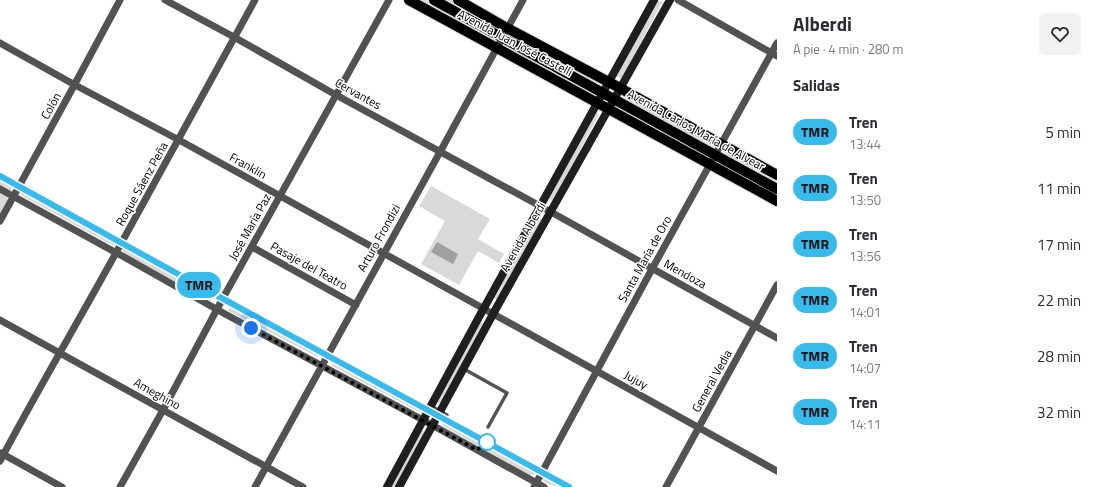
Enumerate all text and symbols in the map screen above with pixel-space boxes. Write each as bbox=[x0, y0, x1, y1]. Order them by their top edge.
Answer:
street label: Avenida Juan José Castelli bbox=[454, 4, 576, 81]
text: Alberdi bbox=[793, 9, 852, 38]
button: heart bbox=[1039, 13, 1081, 55]
text: A pie · 4 min · 280 m bbox=[793, 39, 903, 59]
street label: Cervantes bbox=[332, 73, 385, 114]
text: Salidas bbox=[793, 74, 840, 97]
street label: Avenida Carlos María de Alvear bbox=[624, 84, 769, 175]
street label: Colón bbox=[35, 89, 66, 123]
text: Tren bbox=[849, 111, 878, 134]
text: TMR bbox=[801, 121, 829, 142]
text: 5 min bbox=[1045, 121, 1081, 144]
text: 13:44 bbox=[849, 134, 881, 154]
street label: Roque Sáenz Peña bbox=[111, 138, 173, 229]
street label: Franklin bbox=[226, 147, 270, 184]
text: Tren bbox=[849, 167, 878, 190]
text: TMR bbox=[801, 177, 829, 198]
text: 11 min bbox=[1037, 177, 1081, 200]
street label: José María Paz bbox=[223, 190, 276, 264]
text: 13:50 bbox=[849, 190, 881, 210]
street label: Avenida Alberdi bbox=[495, 198, 550, 275]
street label: Arturo Frondizi bbox=[352, 200, 405, 275]
street label: Santa María de Oro bbox=[613, 212, 676, 306]
text: Tren bbox=[849, 223, 878, 246]
text: TMR bbox=[801, 233, 829, 254]
text: 17 min bbox=[1037, 233, 1081, 256]
street label: Pasaje del Teatro bbox=[267, 236, 351, 295]
text: 13:56 bbox=[849, 246, 881, 266]
street label: Mendoza bbox=[660, 254, 710, 293]
line badge: TMR bbox=[176, 272, 222, 298]
text: TMR bbox=[185, 274, 213, 295]
text: Tren bbox=[849, 279, 878, 302]
text: TMR bbox=[801, 289, 829, 310]
text: 22 min bbox=[1037, 289, 1081, 312]
text: 14:01 bbox=[849, 302, 881, 322]
your location bbox=[241, 318, 261, 338]
text: Tren bbox=[849, 335, 878, 358]
text: TMR bbox=[801, 345, 829, 366]
text: 28 min bbox=[1037, 345, 1081, 368]
street label: General Vedia bbox=[686, 346, 737, 416]
text: 14:07 bbox=[849, 358, 881, 378]
street label: Jujuy bbox=[621, 365, 652, 394]
street label: Ameghino bbox=[130, 373, 184, 414]
text: Tren bbox=[849, 391, 878, 414]
text: TMR bbox=[801, 401, 829, 422]
text: 32 min bbox=[1037, 401, 1081, 424]
text: 14:11 bbox=[849, 414, 881, 434]
unlabelled marker bbox=[478, 433, 496, 451]

